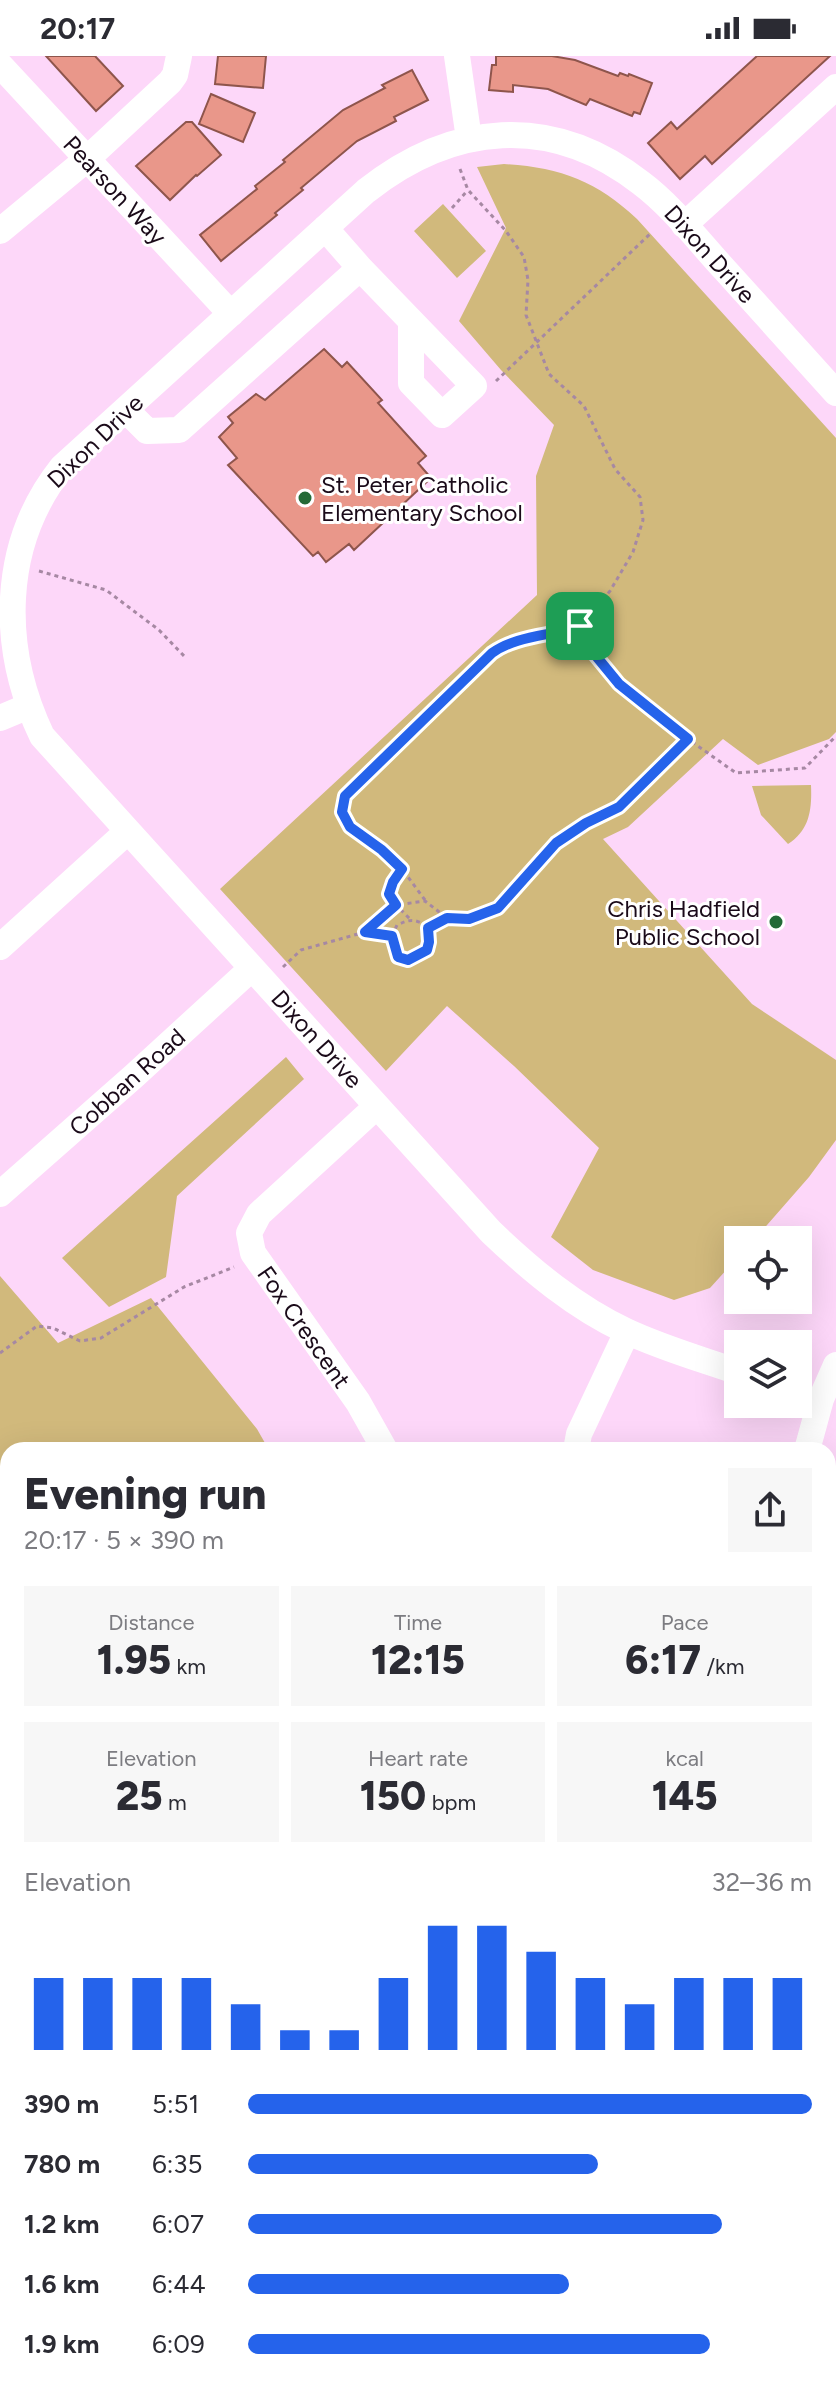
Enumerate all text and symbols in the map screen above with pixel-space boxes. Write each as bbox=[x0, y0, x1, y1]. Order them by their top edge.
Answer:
text: 20:17 bbox=[40, 10, 115, 47]
street label: Pearson Way bbox=[57, 130, 173, 251]
street label: Dixon Drive bbox=[658, 199, 762, 309]
street label: Dixon Drive bbox=[41, 388, 149, 494]
place label: St. Peter Catholic Elementary School bbox=[321, 470, 523, 527]
marker: St. Peter Catholic Elementary School bbox=[296, 489, 314, 507]
pin bbox=[546, 592, 614, 660]
icon: arrive bbox=[558, 604, 602, 648]
place label: Chris Hadfield Public School bbox=[607, 894, 760, 951]
marker: Chris Hadfield Public School bbox=[767, 913, 785, 931]
street label: Dixon Drive bbox=[265, 984, 369, 1094]
street label: Cobban Road bbox=[63, 1022, 191, 1142]
map controls bbox=[724, 1226, 812, 1418]
button: locate bbox=[724, 1226, 812, 1314]
street label: Fox Crescent bbox=[251, 1260, 357, 1394]
button: layers bbox=[724, 1330, 812, 1418]
text: Evening run bbox=[24, 1467, 266, 1520]
button: share bbox=[728, 1468, 812, 1552]
text: 20:17 · 5 × 390 m bbox=[24, 1524, 224, 1556]
text: Distance bbox=[108, 1609, 194, 1636]
text: Time bbox=[394, 1609, 442, 1636]
text: Pace bbox=[661, 1609, 708, 1636]
text: 1.95 bbox=[97, 1636, 171, 1684]
text: 12:15 bbox=[371, 1636, 465, 1684]
text: 6:17 bbox=[625, 1636, 701, 1684]
text: km bbox=[171, 1653, 206, 1680]
text: /km bbox=[701, 1653, 744, 1680]
text: Elevation bbox=[106, 1745, 197, 1772]
text: Heart rate bbox=[368, 1745, 468, 1772]
text: kcal bbox=[665, 1745, 704, 1772]
text: 25 bbox=[116, 1772, 163, 1820]
text: 150 bbox=[360, 1772, 426, 1820]
text: 145 bbox=[652, 1772, 718, 1820]
text: m bbox=[163, 1789, 187, 1816]
text: bpm bbox=[426, 1789, 476, 1816]
text: Elevation bbox=[24, 1866, 131, 1898]
text: 32–36 m bbox=[712, 1866, 812, 1898]
text: 390 m bbox=[24, 2088, 99, 2120]
text: 5:51 bbox=[152, 2088, 199, 2120]
text: 780 m bbox=[24, 2148, 100, 2180]
text: 6:35 bbox=[152, 2148, 202, 2180]
text: 1.2 km bbox=[24, 2208, 99, 2240]
text: 6:07 bbox=[152, 2208, 204, 2240]
text: 1.6 km bbox=[24, 2268, 99, 2300]
text: 6:44 bbox=[152, 2268, 206, 2300]
text: 1.9 km bbox=[24, 2328, 99, 2360]
text: 6:09 bbox=[152, 2328, 205, 2360]

